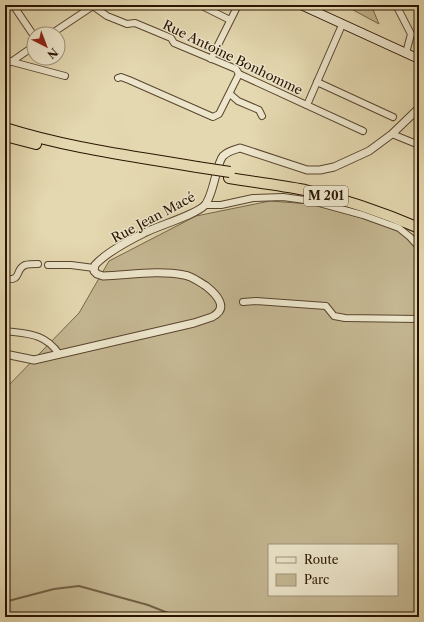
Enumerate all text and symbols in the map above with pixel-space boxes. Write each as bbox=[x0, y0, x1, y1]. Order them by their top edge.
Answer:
street label: Rue Antoine Bonhomme bbox=[160, 16, 306, 98]
north arrow bbox=[26, 26, 66, 66]
text: N bbox=[44, 45, 61, 62]
road number: M 201 bbox=[304, 186, 348, 206]
street label: Rue Jean Macé bbox=[108, 188, 198, 246]
legend bbox=[268, 544, 398, 596]
text: Route bbox=[304, 552, 339, 567]
text: Parc bbox=[304, 572, 329, 587]

